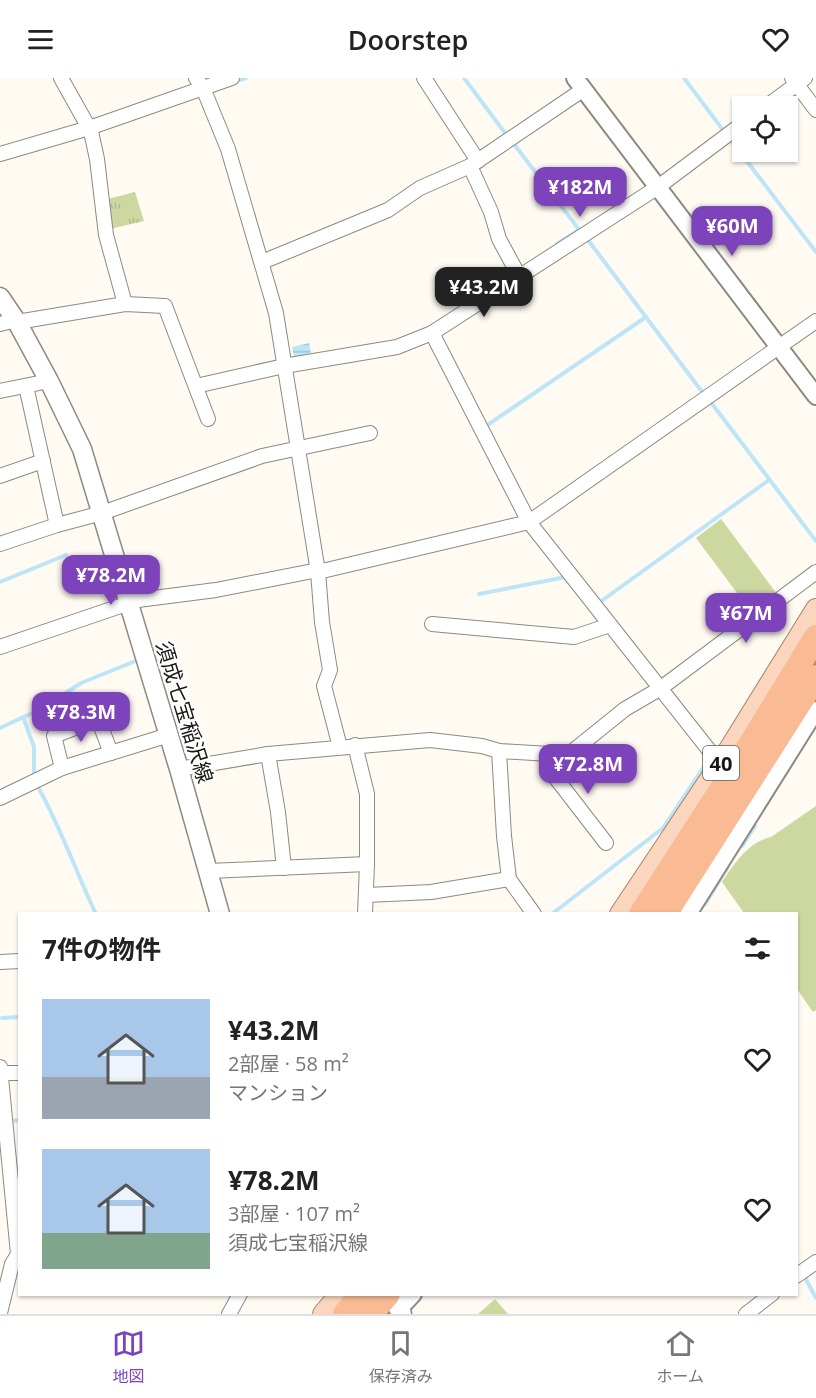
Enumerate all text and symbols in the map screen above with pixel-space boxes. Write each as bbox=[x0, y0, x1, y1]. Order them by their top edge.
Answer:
text: Doorstep bbox=[348, 21, 468, 58]
icon: menu bbox=[24, 23, 57, 56]
icon: heart bbox=[759, 23, 792, 56]
map controls bbox=[732, 96, 798, 162]
button: locate bbox=[732, 96, 798, 162]
pin: ¥182M bbox=[538, 167, 622, 218]
text: ¥182M bbox=[548, 173, 612, 200]
pin: ¥60M bbox=[696, 206, 768, 257]
text: ¥60M bbox=[705, 212, 759, 239]
pin: ¥43.2M bbox=[435, 267, 533, 318]
text: ¥43.2M bbox=[449, 273, 519, 300]
pin: ¥78.2M bbox=[62, 555, 160, 606]
text: ¥78.2M bbox=[76, 561, 146, 588]
pin: ¥67M bbox=[710, 593, 782, 644]
text: ¥67M bbox=[719, 599, 773, 626]
street label: 須成七宝稲沢線 bbox=[150, 638, 220, 786]
pin: ¥78.3M bbox=[32, 692, 130, 743]
text: ¥78.3M bbox=[46, 698, 116, 725]
pin: ¥72.8M bbox=[539, 744, 637, 795]
road number: 40 bbox=[703, 746, 739, 780]
text: ¥72.8M bbox=[553, 750, 623, 777]
text: 7件の物件 bbox=[42, 931, 161, 967]
icon: filters bbox=[741, 932, 774, 965]
text: ¥43.2M bbox=[228, 1012, 319, 1048]
icon: home bbox=[90, 1023, 162, 1095]
icon: heart bbox=[741, 1043, 774, 1076]
text: 2部屋 · 58 m² bbox=[228, 1050, 349, 1077]
text: マンション bbox=[228, 1079, 328, 1106]
text: ¥78.2M bbox=[228, 1162, 319, 1198]
icon: home bbox=[90, 1173, 162, 1245]
icon: heart bbox=[741, 1193, 774, 1226]
text: 3部屋 · 107 m² bbox=[228, 1200, 360, 1227]
text: 須成七宝稲沢線 bbox=[228, 1229, 368, 1256]
tab: 地図 bbox=[112, 1327, 145, 1387]
tab: 保存済み bbox=[369, 1327, 433, 1387]
tab: ホーム bbox=[657, 1327, 704, 1387]

